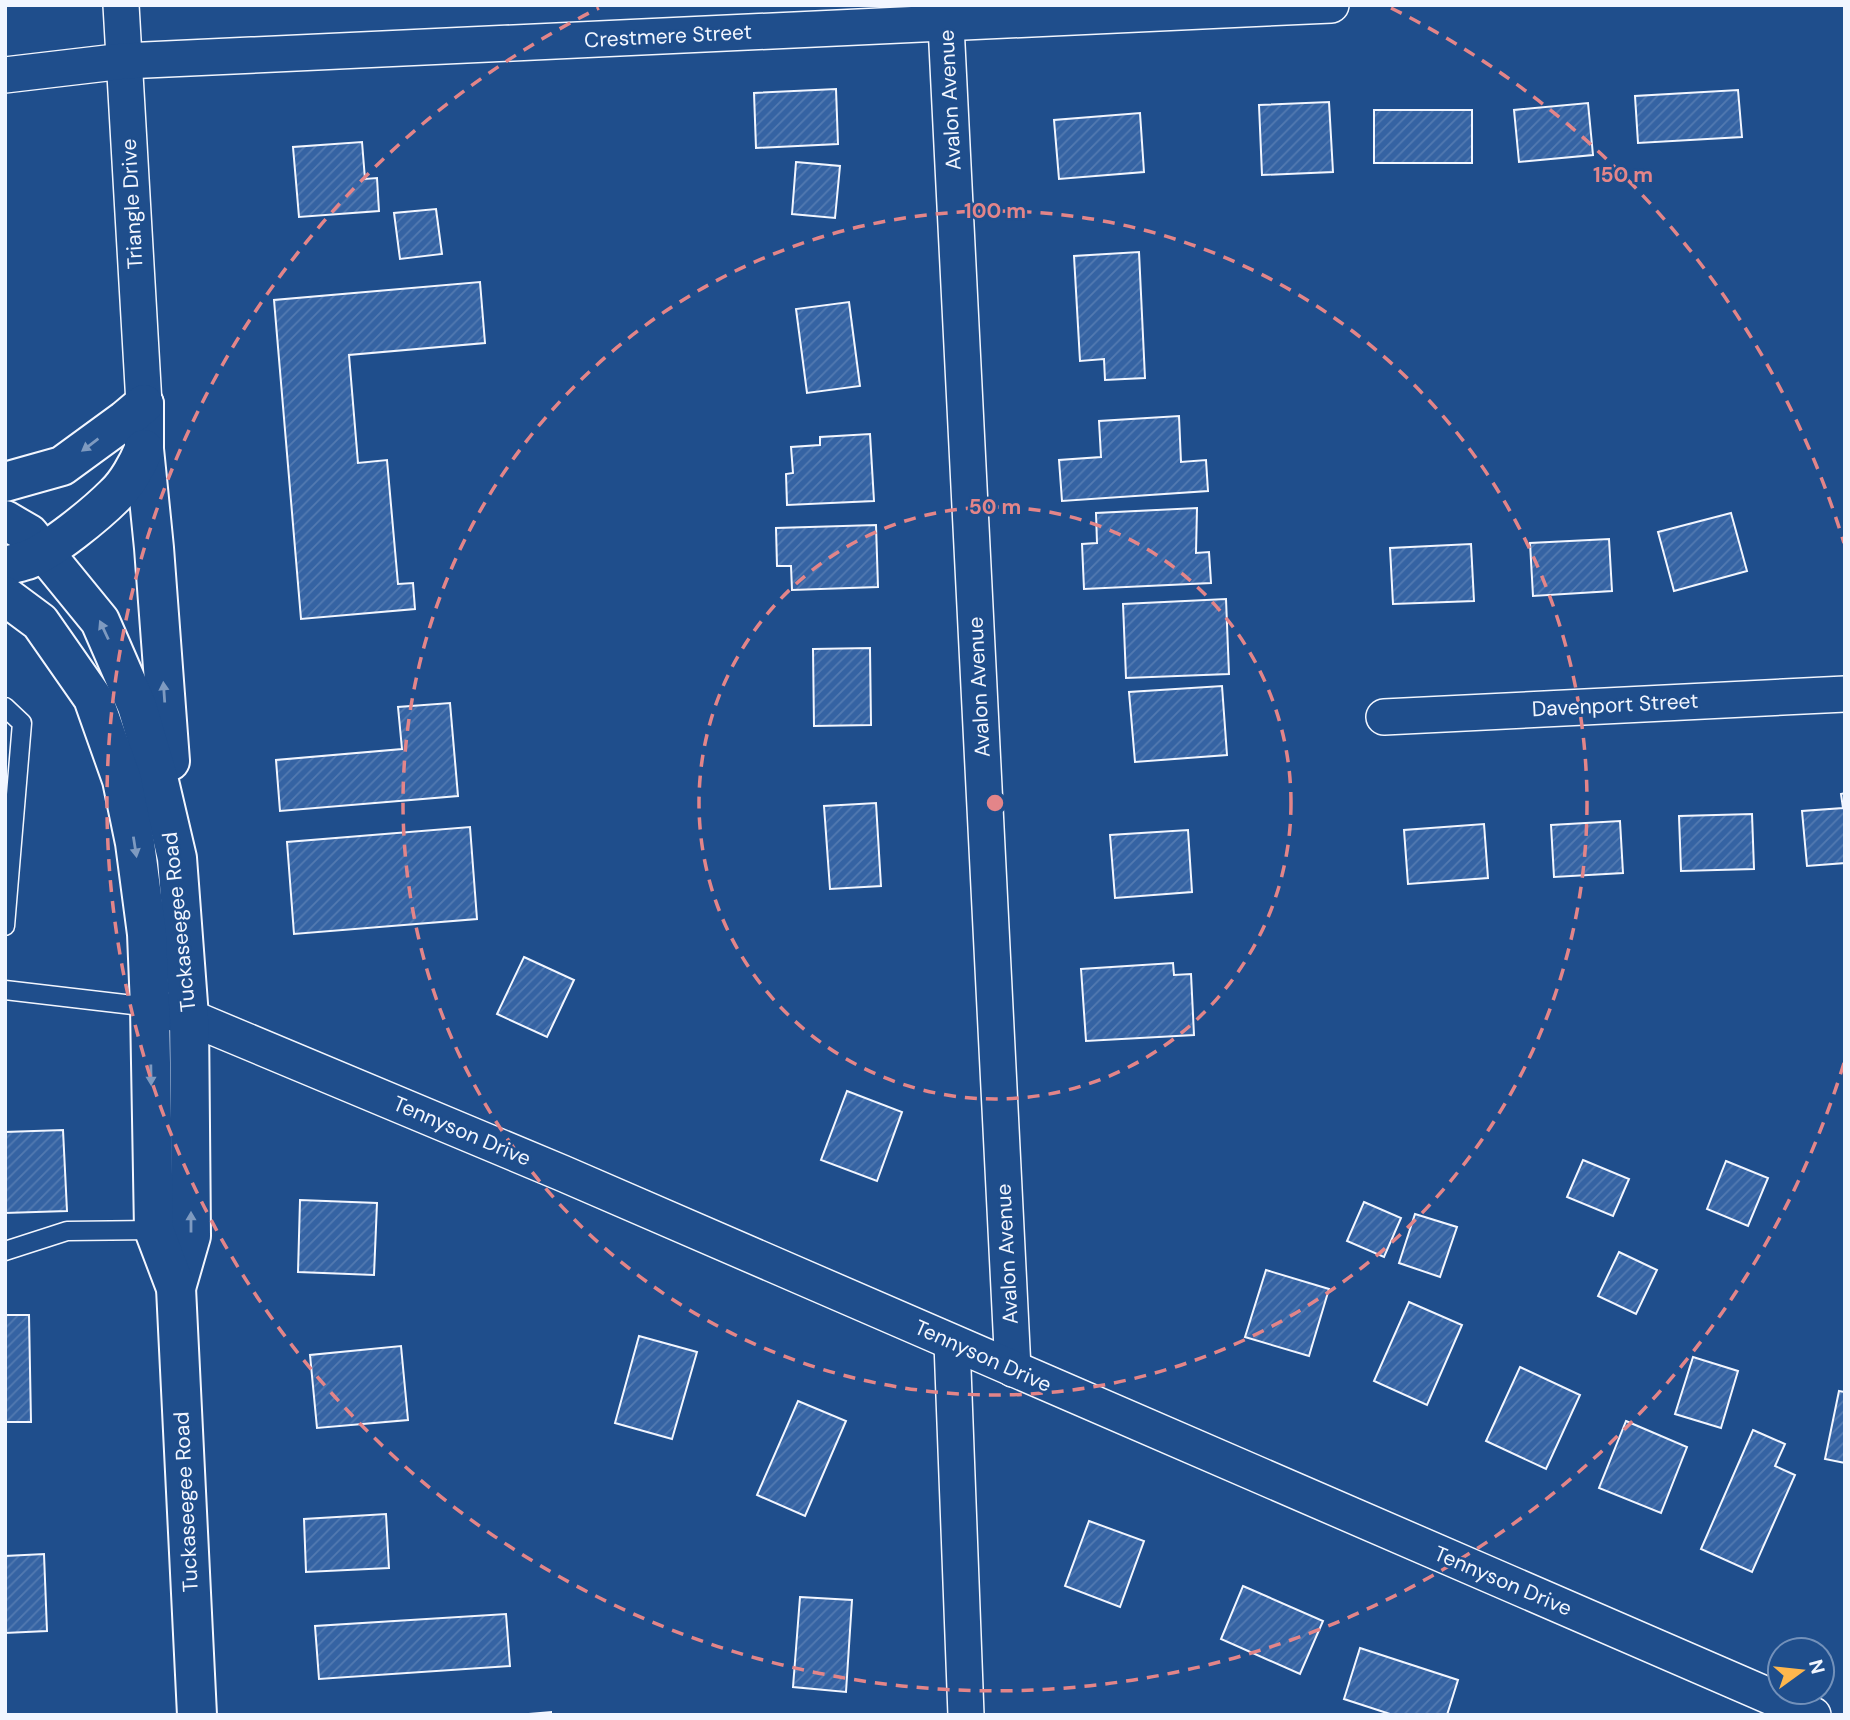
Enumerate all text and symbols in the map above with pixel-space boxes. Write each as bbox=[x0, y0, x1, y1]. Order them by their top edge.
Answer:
street label: Crestmere Street bbox=[584, 18, 752, 54]
street label: Avalon Avenue bbox=[932, 29, 968, 171]
street label: Triangle Drive bbox=[115, 138, 149, 270]
text: 150 m bbox=[1593, 161, 1653, 189]
text: 100 m bbox=[964, 197, 1026, 225]
one-way arrow bbox=[81, 437, 99, 451]
text: 50 m bbox=[969, 493, 1021, 521]
street label: Avalon Avenue bbox=[961, 616, 997, 758]
one-way arrow bbox=[98, 620, 110, 640]
one-way arrow bbox=[158, 681, 169, 703]
street label: Davenport Street bbox=[1531, 687, 1699, 723]
centre of rings bbox=[983, 791, 1007, 815]
street label: Tuckaseegee Road bbox=[156, 831, 202, 1013]
one-way arrow bbox=[130, 836, 141, 858]
one-way arrow bbox=[145, 1064, 157, 1086]
street label: Tennyson Drive bbox=[389, 1089, 535, 1173]
street label: Avalon Avenue bbox=[989, 1183, 1025, 1325]
one-way arrow bbox=[185, 1211, 197, 1233]
street label: Tennyson Drive bbox=[910, 1313, 1056, 1399]
street label: Tuckaseegee Road bbox=[167, 1411, 205, 1593]
street label: Tennyson Drive bbox=[1430, 1539, 1576, 1623]
north arrow bbox=[1766, 1636, 1836, 1706]
text: N bbox=[1803, 1657, 1831, 1677]

